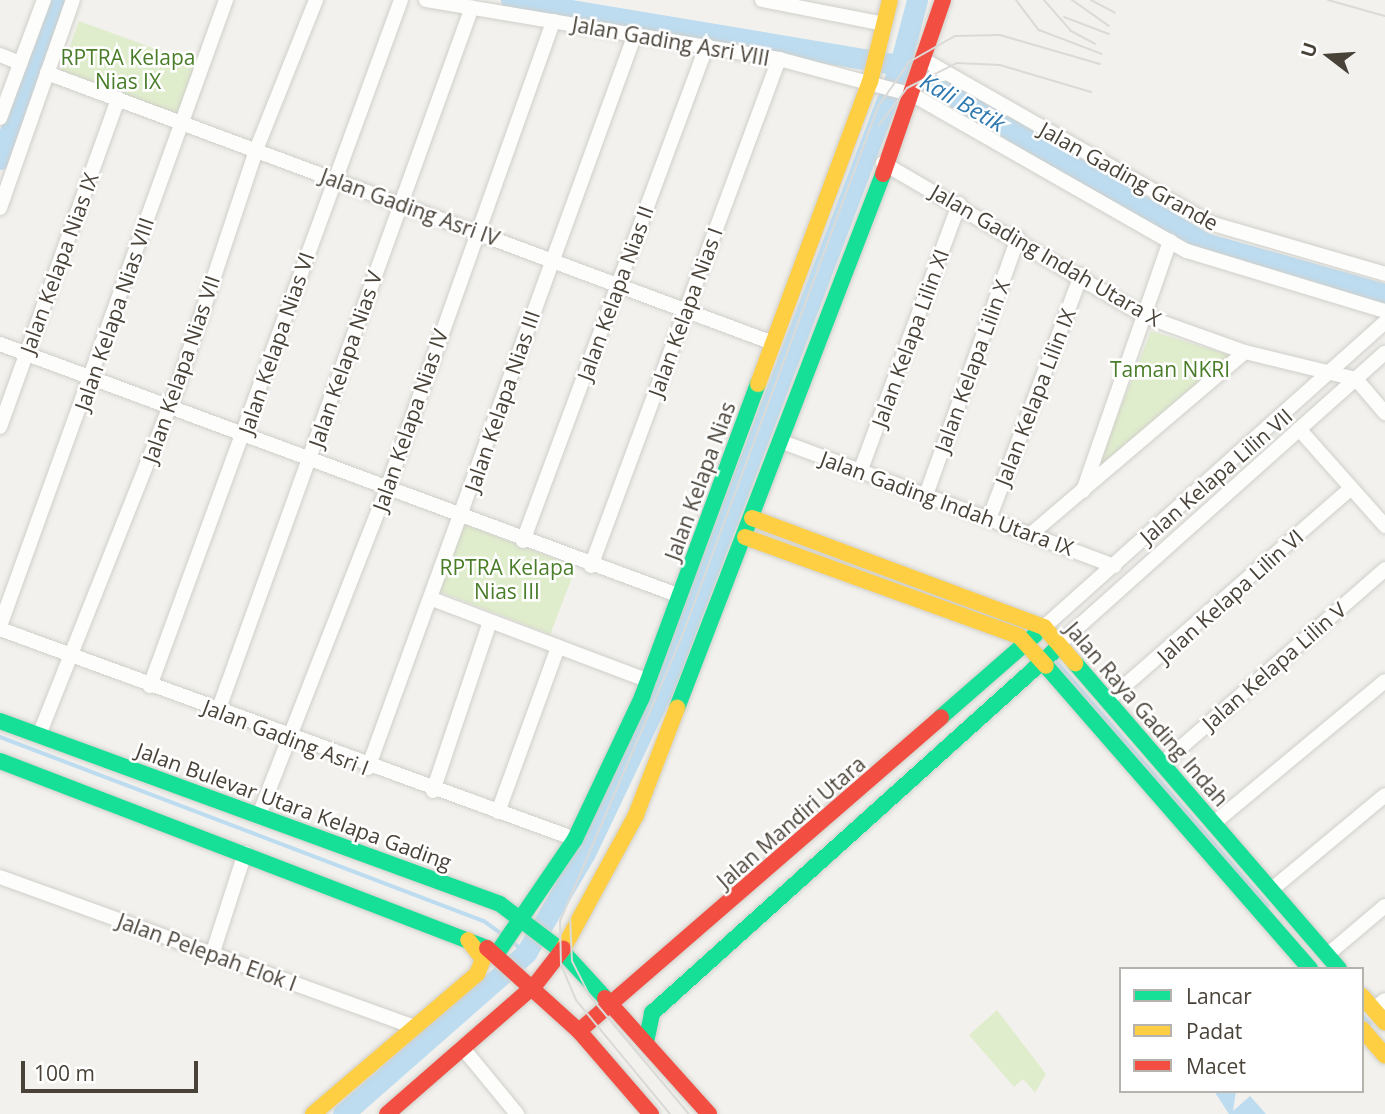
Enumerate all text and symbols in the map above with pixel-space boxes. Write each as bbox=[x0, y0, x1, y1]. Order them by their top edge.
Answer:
street label: Jalan Gading Asri VIII bbox=[570, 11, 772, 71]
north arrow bbox=[1294, 21, 1364, 91]
text: U bbox=[1294, 39, 1323, 61]
park label: RPTRA Kelapa Nias IX bbox=[61, 44, 195, 94]
water label: Kali Betik bbox=[916, 67, 1010, 137]
street label: Jalan Gading Grande bbox=[1035, 116, 1223, 236]
street label: Jalan Gading Asri IV bbox=[317, 163, 503, 251]
street label: Jalan Kelapa Nias IX bbox=[15, 169, 103, 357]
street label: Jalan Gading Indah Utara X bbox=[927, 179, 1165, 331]
street label: Jalan Kelapa Nias II bbox=[572, 202, 658, 384]
street label: Jalan Kelapa Nias VIII bbox=[69, 214, 159, 414]
street label: Jalan Kelapa Nias I bbox=[643, 224, 727, 400]
street label: Jalan Kelapa Lilin XI bbox=[866, 246, 954, 430]
street label: Jalan Kelapa Nias VI bbox=[233, 249, 319, 437]
street label: Jalan Kelapa Nias V bbox=[303, 267, 387, 451]
street label: Jalan Kelapa Nias VII bbox=[137, 272, 225, 466]
street label: Jalan Kelapa Lilin X bbox=[929, 276, 1015, 456]
street label: Jalan Kelapa Lilin IX bbox=[990, 305, 1080, 489]
street label: Jalan Kelapa Nias III bbox=[459, 307, 545, 495]
street label: Jalan Kelapa Nias IV bbox=[367, 326, 453, 514]
park label: Taman NKRI bbox=[1110, 356, 1230, 382]
street label: Jalan Kelapa Nias bbox=[660, 398, 740, 564]
street label: Jalan Kelapa Lilin VII bbox=[1135, 403, 1297, 549]
street label: Jalan Gading Indah Utara IX bbox=[817, 445, 1077, 561]
street label: Jalan Kelapa Lilin VI bbox=[1152, 524, 1308, 668]
park label: RPTRA Kelapa Nias III bbox=[440, 554, 574, 604]
street label: Jalan Kelapa Lilin V bbox=[1197, 597, 1351, 735]
street label: Jalan Raya Gading Indah bbox=[1060, 617, 1234, 811]
street label: Jalan Gading Asri I bbox=[199, 694, 373, 780]
street label: Jalan Bulevar Utara Kelapa Gading bbox=[133, 737, 455, 875]
street label: Jalan Mandiri Utara bbox=[712, 751, 870, 893]
street label: Jalan Pelepah Elok I bbox=[114, 908, 300, 996]
legend bbox=[1119, 967, 1364, 1093]
text: Lancar bbox=[1186, 982, 1252, 1010]
text: Padat bbox=[1186, 1017, 1242, 1045]
scale bar bbox=[24, 1048, 201, 1092]
text: Macet bbox=[1186, 1052, 1246, 1080]
text: 100 m bbox=[34, 1059, 95, 1087]

